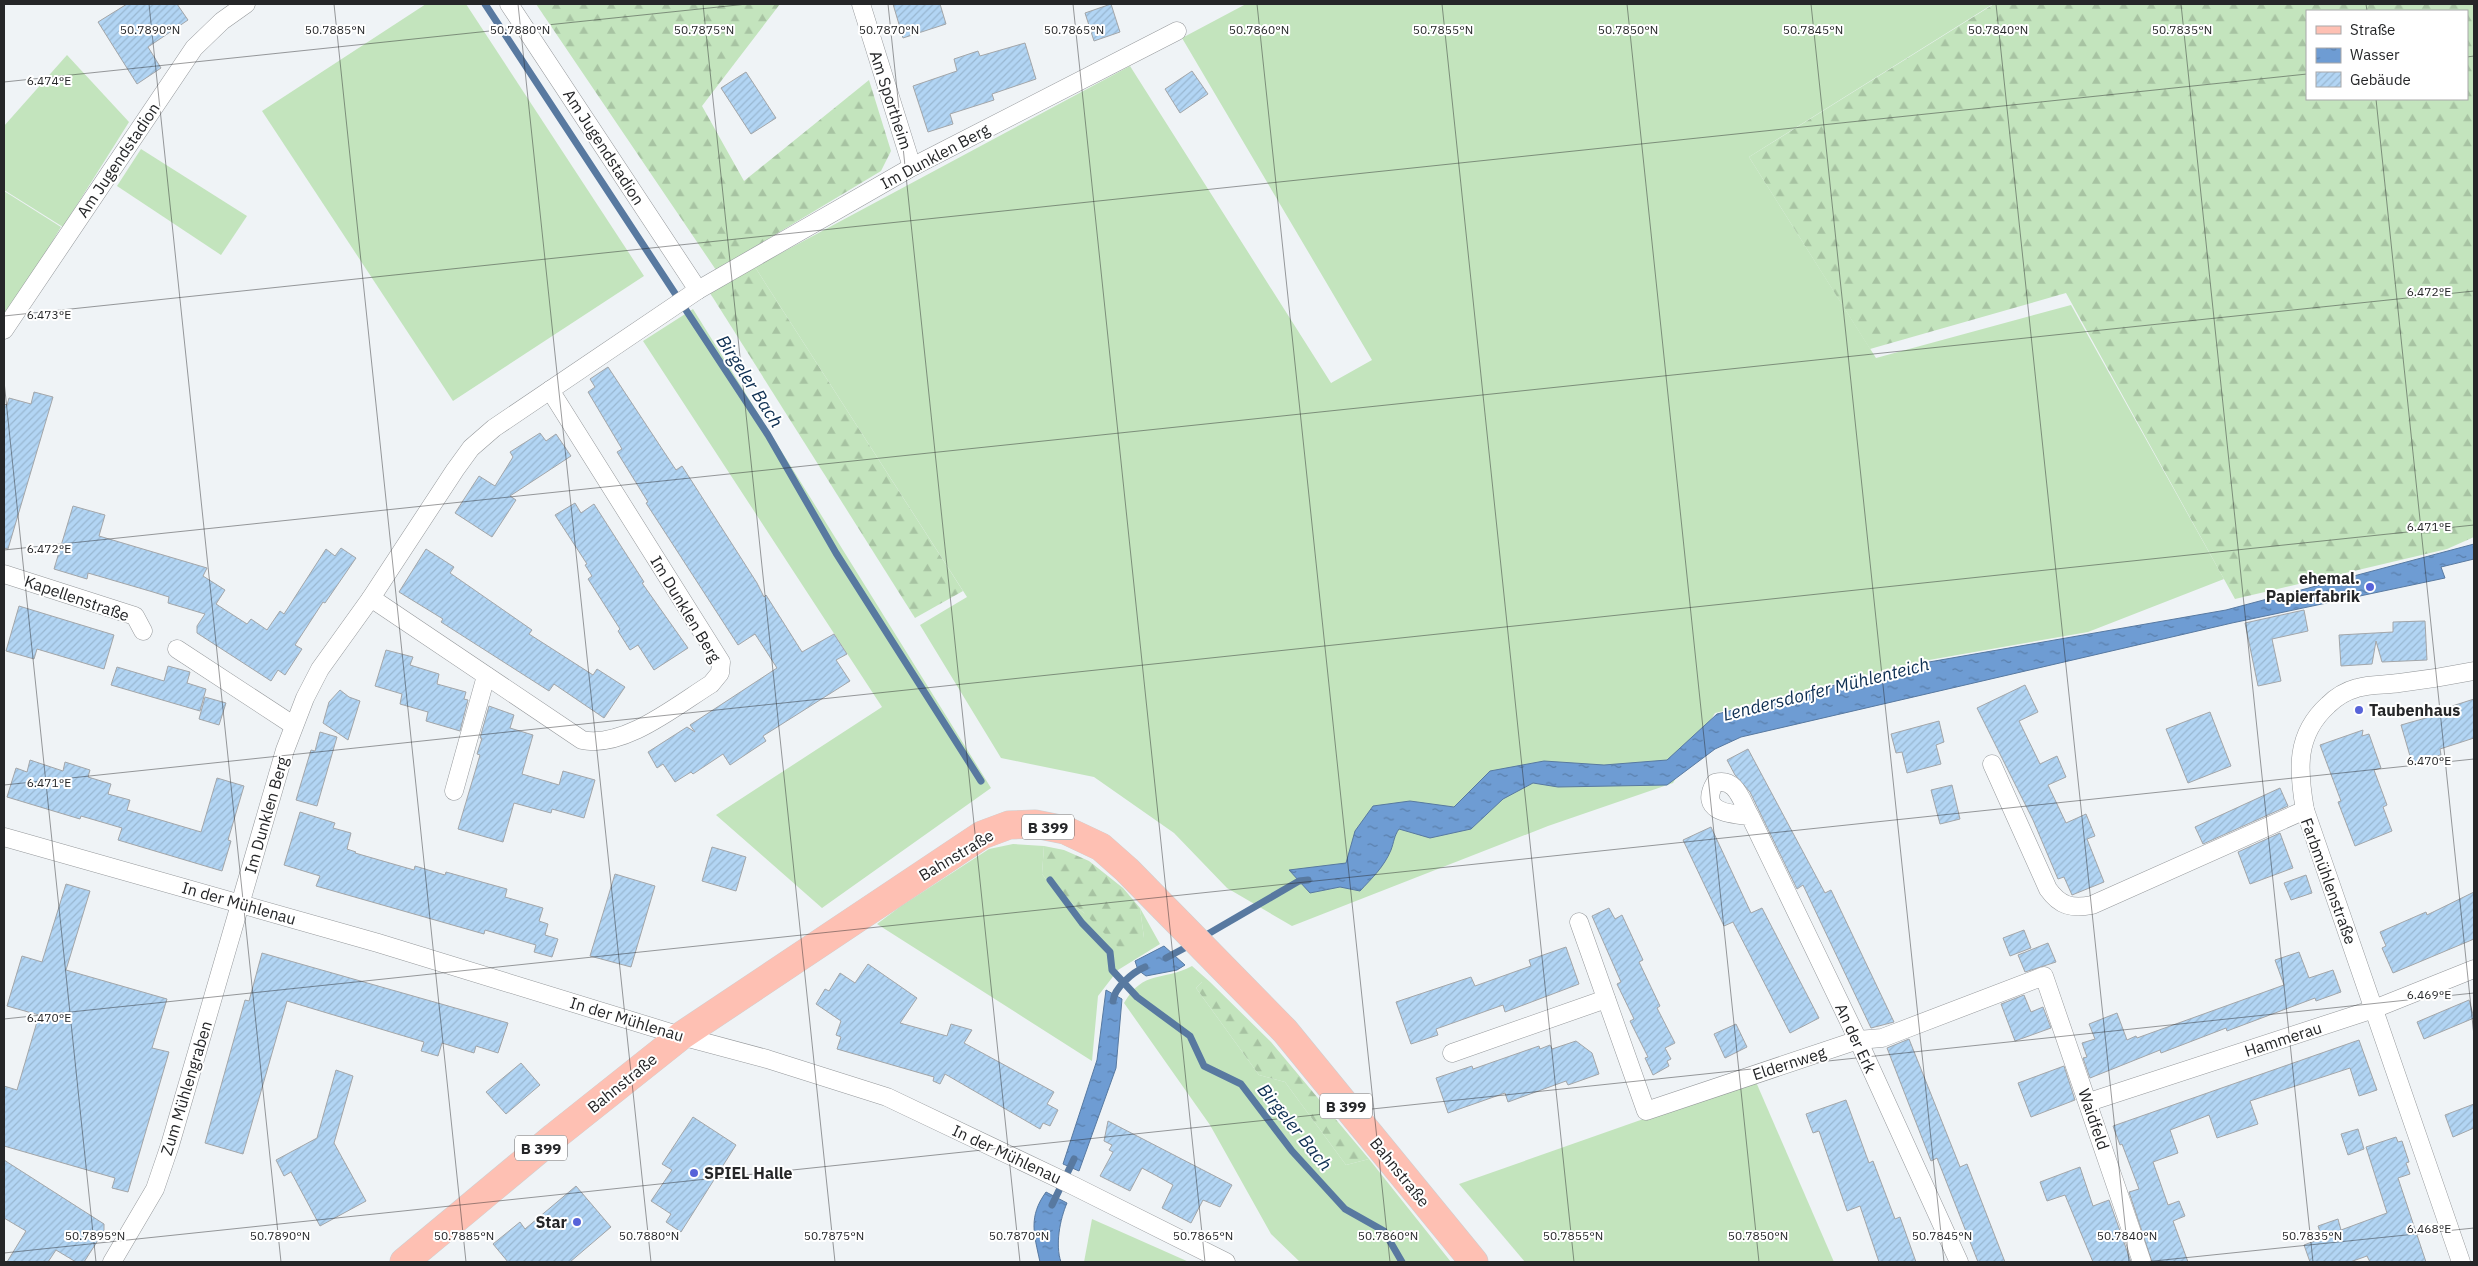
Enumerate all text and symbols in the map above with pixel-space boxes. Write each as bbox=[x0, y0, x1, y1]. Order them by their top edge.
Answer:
legend bbox=[2306, 10, 2468, 100]
text: Straße bbox=[2350, 20, 2395, 39]
text: 50.7890°N bbox=[120, 22, 180, 37]
text: 50.7885°N bbox=[305, 22, 365, 37]
text: 50.7880°N bbox=[490, 22, 550, 37]
text: 50.7875°N bbox=[674, 22, 734, 37]
text: 50.7870°N bbox=[859, 22, 919, 37]
text: 50.7865°N bbox=[1044, 22, 1104, 37]
text: 50.7860°N bbox=[1229, 22, 1289, 37]
text: 50.7855°N bbox=[1413, 22, 1473, 37]
text: 50.7850°N bbox=[1598, 22, 1658, 37]
text: 50.7845°N bbox=[1783, 22, 1843, 37]
text: 50.7840°N bbox=[1968, 22, 2028, 37]
text: 50.7835°N bbox=[2152, 22, 2212, 37]
text: Wasser bbox=[2350, 45, 2400, 64]
street label: Am Sportheim bbox=[866, 48, 916, 152]
text: Gebäude bbox=[2350, 70, 2411, 89]
text: 6.474°E bbox=[27, 73, 71, 88]
street label: Am Jugendstadion bbox=[559, 85, 649, 209]
street label: Am Jugendstadion bbox=[72, 99, 164, 221]
street label: Im Dunklen Berg bbox=[877, 119, 993, 193]
text: 6.472°E bbox=[2407, 284, 2451, 299]
text: 6.473°E bbox=[27, 307, 71, 322]
water label: Birgeler Bach bbox=[712, 330, 788, 432]
text: 6.471°E bbox=[2407, 519, 2451, 534]
text: 6.472°E bbox=[27, 541, 71, 556]
street label: Im Dunklen Berg bbox=[646, 552, 726, 666]
place label: ehemal. Papierfabrik bbox=[2266, 568, 2361, 606]
street label: Kapellenstraße bbox=[22, 571, 132, 625]
marker: ehemal. Papierfabrik bbox=[2364, 581, 2376, 593]
water label: Lendersdorfer Mühlenteich bbox=[1720, 652, 1932, 726]
place label: Taubenhaus bbox=[2369, 700, 2460, 720]
marker: Taubenhaus bbox=[2353, 704, 2365, 716]
text: 6.470°E bbox=[2407, 753, 2451, 768]
street label: Im Dunklen Berg bbox=[240, 754, 292, 876]
text: 6.471°E bbox=[27, 775, 71, 790]
road number: B 399 bbox=[1022, 814, 1074, 840]
street label: Farbmühlenstraße bbox=[2297, 815, 2361, 947]
street label: Bahnstraße bbox=[915, 825, 997, 885]
street label: In der Mühlenau bbox=[180, 877, 298, 929]
text: 6.469°E bbox=[2407, 987, 2451, 1002]
street label: In der Mühlenau bbox=[568, 992, 686, 1046]
street label: An der Erk bbox=[1831, 1000, 1881, 1076]
text: 6.470°E bbox=[27, 1010, 71, 1025]
street label: Hammerau bbox=[2242, 1017, 2324, 1061]
street label: Zum Mühlengraben bbox=[156, 1018, 216, 1158]
street label: Eldernweg bbox=[1750, 1042, 1829, 1084]
street label: Bahnstraße bbox=[583, 1049, 661, 1117]
water label: Birgeler Bach bbox=[1253, 1079, 1337, 1175]
street label: Waidfeld bbox=[2074, 1086, 2114, 1152]
road number: B 399 bbox=[1320, 1094, 1372, 1118]
street label: In der Mühlenau bbox=[949, 1120, 1065, 1188]
street label: Bahnstraße bbox=[1366, 1133, 1434, 1211]
road number: B 399 bbox=[515, 1136, 567, 1160]
place label: SPIEL Halle bbox=[704, 1163, 793, 1183]
marker: SPIEL Halle bbox=[688, 1167, 700, 1179]
place label: Star bbox=[535, 1212, 568, 1232]
marker: Star bbox=[571, 1216, 583, 1228]
text: 6.468°E bbox=[2407, 1221, 2451, 1236]
text: 50.7895°N bbox=[65, 1228, 125, 1243]
text: 50.7890°N bbox=[250, 1228, 310, 1243]
text: 50.7885°N bbox=[434, 1228, 494, 1243]
text: 50.7880°N bbox=[619, 1228, 679, 1243]
text: 50.7875°N bbox=[804, 1228, 864, 1243]
text: 50.7870°N bbox=[989, 1228, 1049, 1243]
text: 50.7865°N bbox=[1173, 1228, 1233, 1243]
text: 50.7860°N bbox=[1358, 1228, 1418, 1243]
text: 50.7855°N bbox=[1543, 1228, 1603, 1243]
text: 50.7850°N bbox=[1728, 1228, 1788, 1243]
text: 50.7845°N bbox=[1912, 1228, 1972, 1243]
text: 50.7840°N bbox=[2097, 1228, 2157, 1243]
text: 50.7835°N bbox=[2282, 1228, 2342, 1243]

